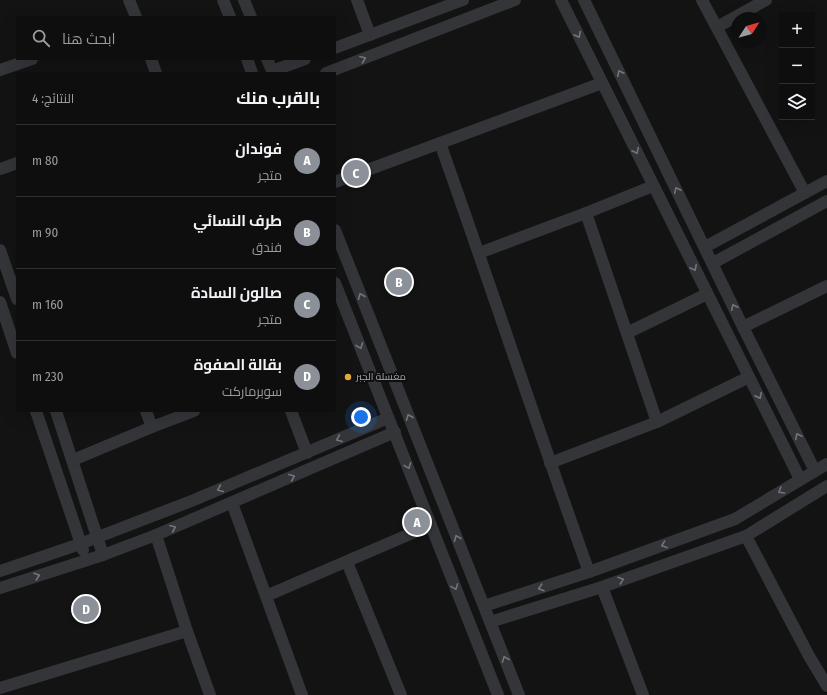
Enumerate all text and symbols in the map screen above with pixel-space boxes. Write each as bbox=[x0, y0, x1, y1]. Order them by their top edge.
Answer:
north arrow bbox=[731, 12, 767, 48]
map controls bbox=[779, 12, 815, 120]
button: + bbox=[779, 12, 815, 48]
search box bbox=[16, 16, 336, 60]
icon: search bbox=[30, 27, 52, 49]
text: ابحث هنا bbox=[62, 30, 116, 48]
one-way arrow bbox=[573, 31, 581, 38]
button: − bbox=[779, 48, 815, 84]
one-way arrow bbox=[359, 56, 366, 64]
one-way arrow bbox=[617, 70, 625, 78]
button: layers bbox=[779, 84, 815, 120]
text: بالقرب منك bbox=[236, 88, 320, 109]
text: النتائج: 4 bbox=[32, 91, 74, 106]
text: فوندان bbox=[235, 140, 282, 158]
one-way arrow bbox=[631, 147, 639, 155]
text: 80 m bbox=[32, 153, 58, 168]
text: A bbox=[303, 153, 311, 168]
pin: C bbox=[343, 158, 369, 188]
text: متجر bbox=[258, 168, 282, 183]
one-way arrow bbox=[674, 187, 682, 194]
text: طرف النسائي bbox=[193, 212, 282, 230]
text: 90 m bbox=[32, 225, 58, 240]
text: B bbox=[303, 225, 311, 240]
text: فندق bbox=[252, 240, 282, 255]
one-way arrow bbox=[689, 263, 697, 271]
pin: B bbox=[386, 267, 412, 297]
text: صالون السادة bbox=[191, 284, 282, 302]
one-way arrow bbox=[358, 293, 366, 301]
text: 160 m bbox=[32, 297, 63, 312]
text: C bbox=[304, 297, 310, 312]
one-way arrow bbox=[731, 304, 739, 311]
text: متجر bbox=[258, 312, 282, 327]
one-way arrow bbox=[355, 342, 363, 349]
text: بقالة الصفوة bbox=[194, 356, 282, 374]
text: 230 m bbox=[32, 369, 63, 384]
text: D bbox=[303, 369, 311, 384]
place label: مغسلة الجبر bbox=[355, 371, 406, 383]
marker: مغسلة الجبر bbox=[343, 372, 353, 382]
text: سوبرماركت bbox=[222, 384, 282, 399]
one-way arrow bbox=[754, 392, 761, 400]
your location bbox=[351, 407, 371, 427]
one-way arrow bbox=[405, 413, 413, 420]
one-way arrow bbox=[795, 433, 803, 440]
one-way arrow bbox=[336, 434, 344, 442]
one-way arrow bbox=[403, 462, 411, 470]
one-way arrow bbox=[288, 474, 296, 482]
one-way arrow bbox=[216, 485, 223, 493]
one-way arrow bbox=[778, 486, 785, 494]
pin: A bbox=[404, 507, 430, 537]
one-way arrow bbox=[169, 524, 176, 532]
one-way arrow bbox=[453, 534, 461, 541]
one-way arrow bbox=[660, 540, 667, 549]
one-way arrow bbox=[34, 572, 41, 581]
one-way arrow bbox=[617, 577, 624, 585]
one-way arrow bbox=[537, 583, 544, 591]
one-way arrow bbox=[451, 584, 459, 591]
pin: D bbox=[73, 594, 99, 624]
one-way arrow bbox=[501, 655, 509, 662]

